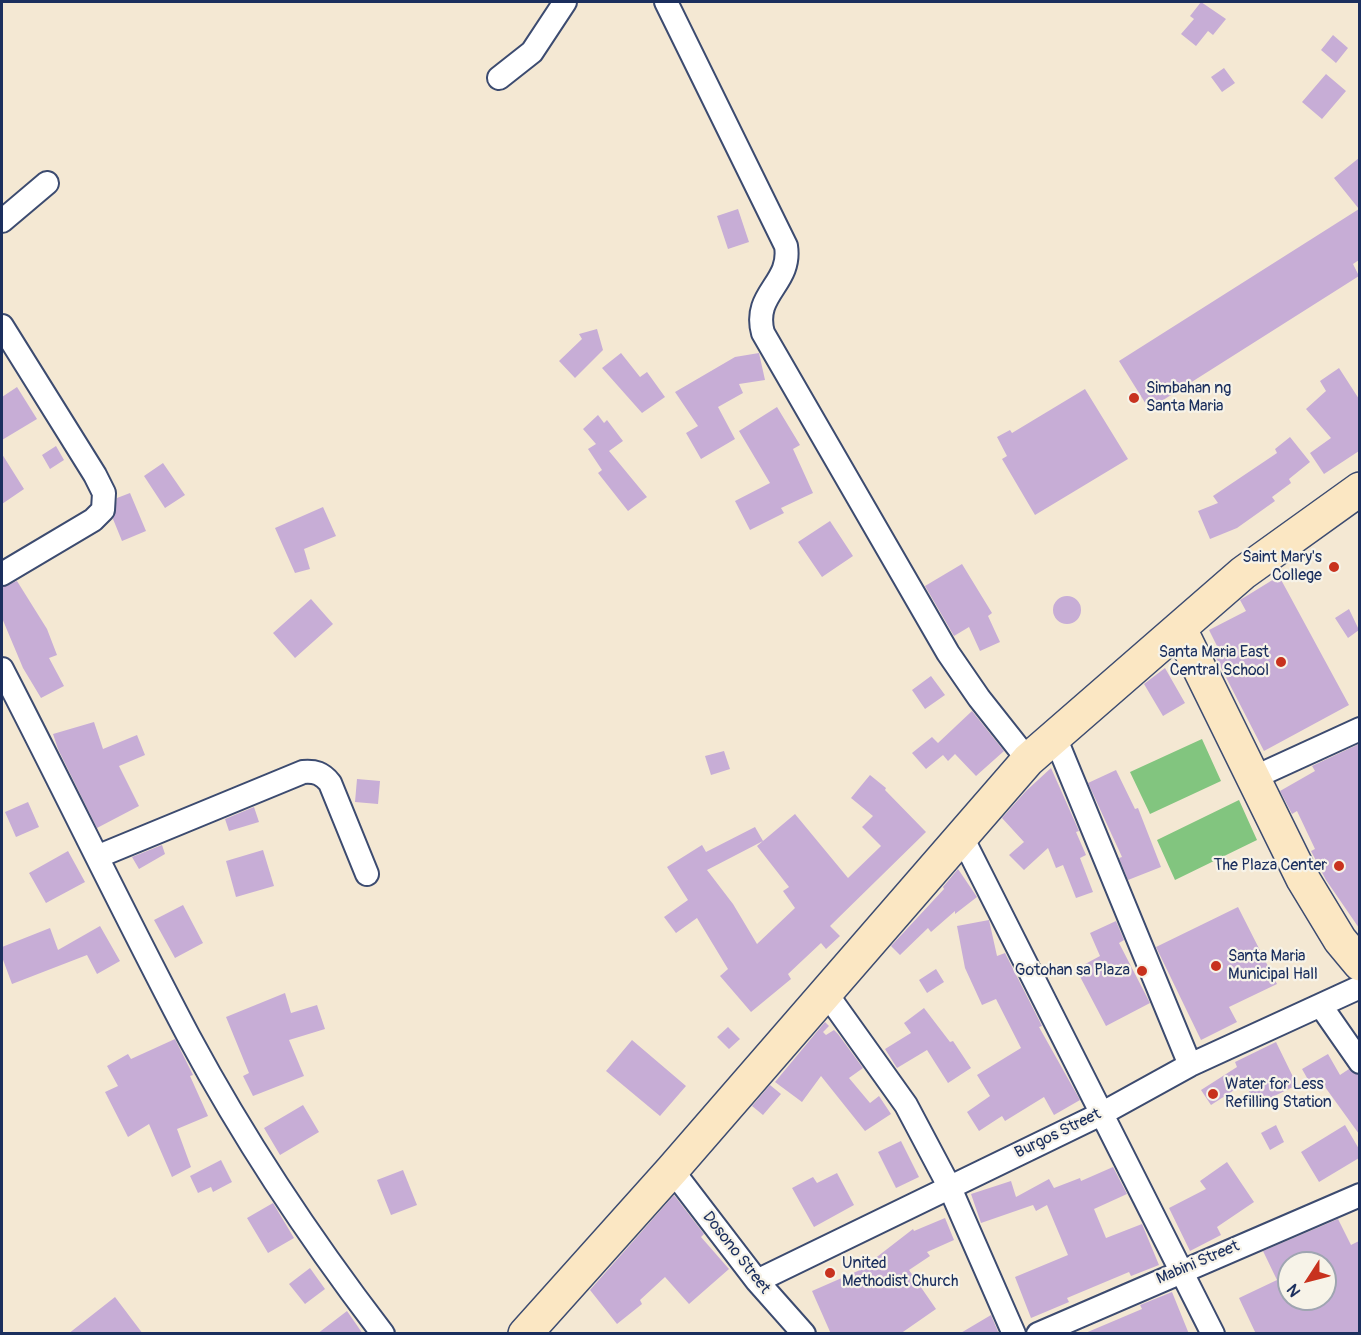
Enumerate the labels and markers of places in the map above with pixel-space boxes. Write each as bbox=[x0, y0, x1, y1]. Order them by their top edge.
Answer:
place label: Simbahan ng Santa Maria bbox=[1146, 379, 1231, 417]
marker: Simbahan ng Santa Maria bbox=[1127, 391, 1141, 405]
place label: Saint Mary's College bbox=[1242, 548, 1322, 586]
marker: Saint Mary's College bbox=[1327, 560, 1341, 574]
place label: Santa Maria East Central School bbox=[1159, 643, 1269, 681]
marker: Santa Maria East Central School bbox=[1274, 655, 1288, 669]
place label: The Plaza Center bbox=[1214, 856, 1327, 876]
marker: The Plaza Center bbox=[1332, 859, 1346, 873]
place label: Santa Maria Municipal Hall bbox=[1228, 947, 1318, 985]
marker: Santa Maria Municipal Hall bbox=[1209, 959, 1223, 973]
place label: Gotohan sa Plaza bbox=[1015, 961, 1130, 981]
marker: Gotohan sa Plaza bbox=[1135, 964, 1149, 978]
place label: Water for Less Refilling Station bbox=[1225, 1075, 1332, 1113]
marker: Water for Less Refilling Station bbox=[1206, 1087, 1220, 1101]
place label: United Methodist Church bbox=[842, 1254, 958, 1292]
marker: United Methodist Church bbox=[823, 1266, 837, 1280]

